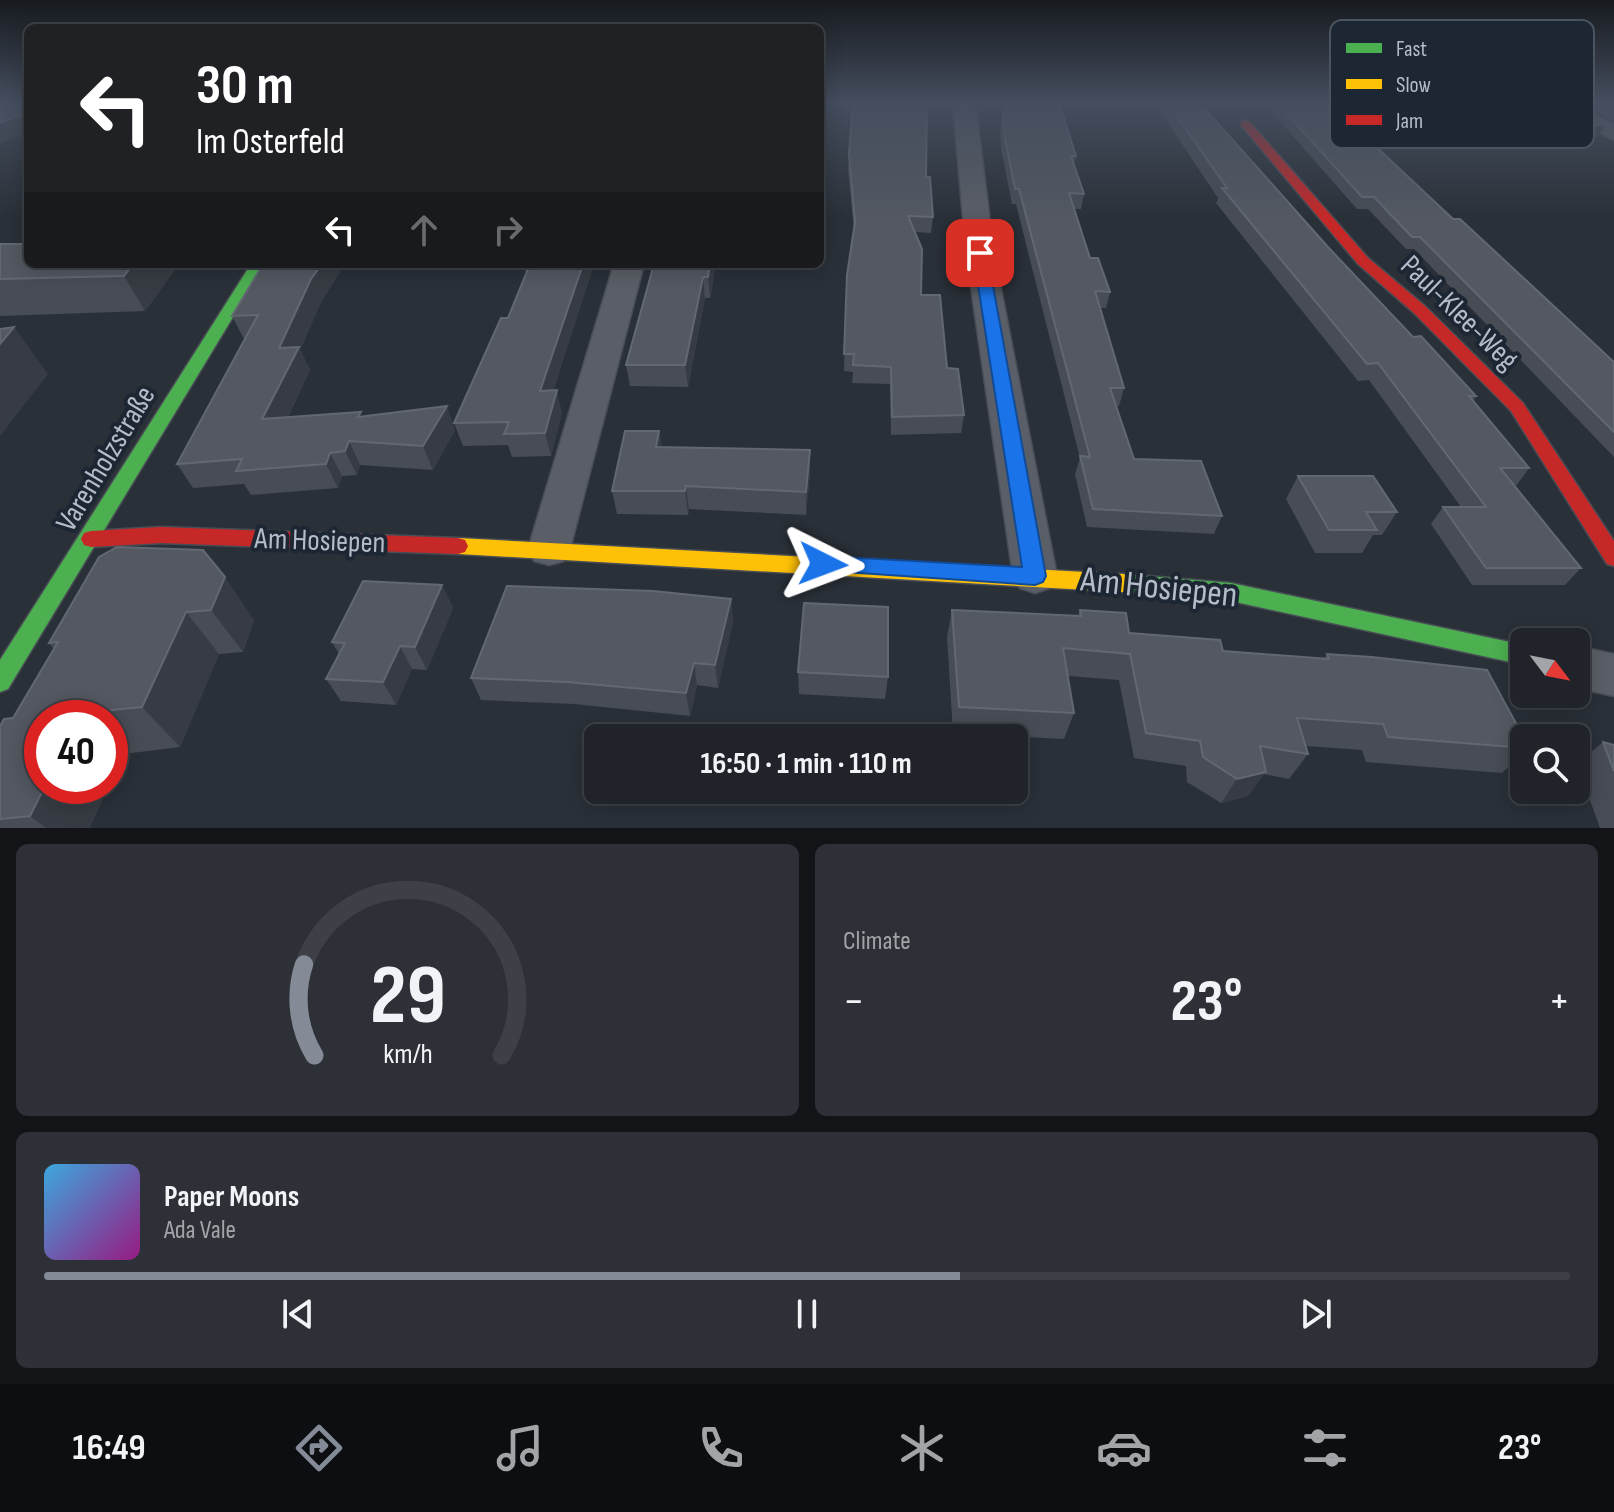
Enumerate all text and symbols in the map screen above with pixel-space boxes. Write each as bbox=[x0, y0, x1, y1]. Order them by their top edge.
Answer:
legend bbox=[1330, 20, 1594, 148]
text: Fast bbox=[1396, 36, 1427, 63]
text: 30 m bbox=[196, 53, 294, 120]
icon: left bbox=[64, 56, 168, 160]
text: Slow bbox=[1396, 72, 1431, 99]
text: Jam bbox=[1395, 108, 1423, 135]
text: Im Osterfeld bbox=[196, 121, 345, 164]
icon: left bbox=[318, 208, 362, 252]
icon: ahead bbox=[402, 208, 446, 252]
icon: right bbox=[486, 208, 530, 252]
pin bbox=[946, 219, 1014, 287]
icon: arrive bbox=[958, 231, 1002, 275]
street label: Paul-Klee-Weg bbox=[1393, 248, 1525, 378]
street label: Varenholzstraße bbox=[49, 380, 163, 538]
street label: Am Hosiepen bbox=[253, 521, 386, 561]
position arrow bbox=[781, 522, 865, 606]
street label: Am Hosiepen bbox=[1078, 558, 1239, 618]
north arrow bbox=[1510, 628, 1590, 708]
map controls bbox=[1510, 628, 1590, 804]
speed limit sign: 40 bbox=[24, 700, 128, 804]
button: search bbox=[1510, 724, 1590, 804]
text: 16:50 · 1 min · 110 m bbox=[700, 746, 912, 782]
text: Climate bbox=[843, 926, 911, 957]
text: 29 bbox=[370, 947, 445, 1047]
text: 23° bbox=[1170, 966, 1243, 1038]
text: − bbox=[843, 975, 865, 1028]
text: + bbox=[1548, 975, 1570, 1028]
text: km/h bbox=[383, 1037, 432, 1072]
text: Paper Moons bbox=[164, 1179, 299, 1215]
text: Ada Vale bbox=[164, 1215, 236, 1246]
icon: previous bbox=[276, 1292, 320, 1336]
icon: pause bbox=[785, 1292, 829, 1336]
icon: next bbox=[1294, 1292, 1338, 1336]
icon: directions bbox=[291, 1420, 347, 1476]
icon: music bbox=[492, 1420, 548, 1476]
icon: phone bbox=[693, 1420, 749, 1476]
icon: climate bbox=[894, 1420, 950, 1476]
icon: car bbox=[1096, 1420, 1152, 1476]
icon: filters bbox=[1297, 1420, 1353, 1476]
text: 16:49 bbox=[73, 1427, 146, 1470]
text: 23° bbox=[1498, 1427, 1541, 1470]

